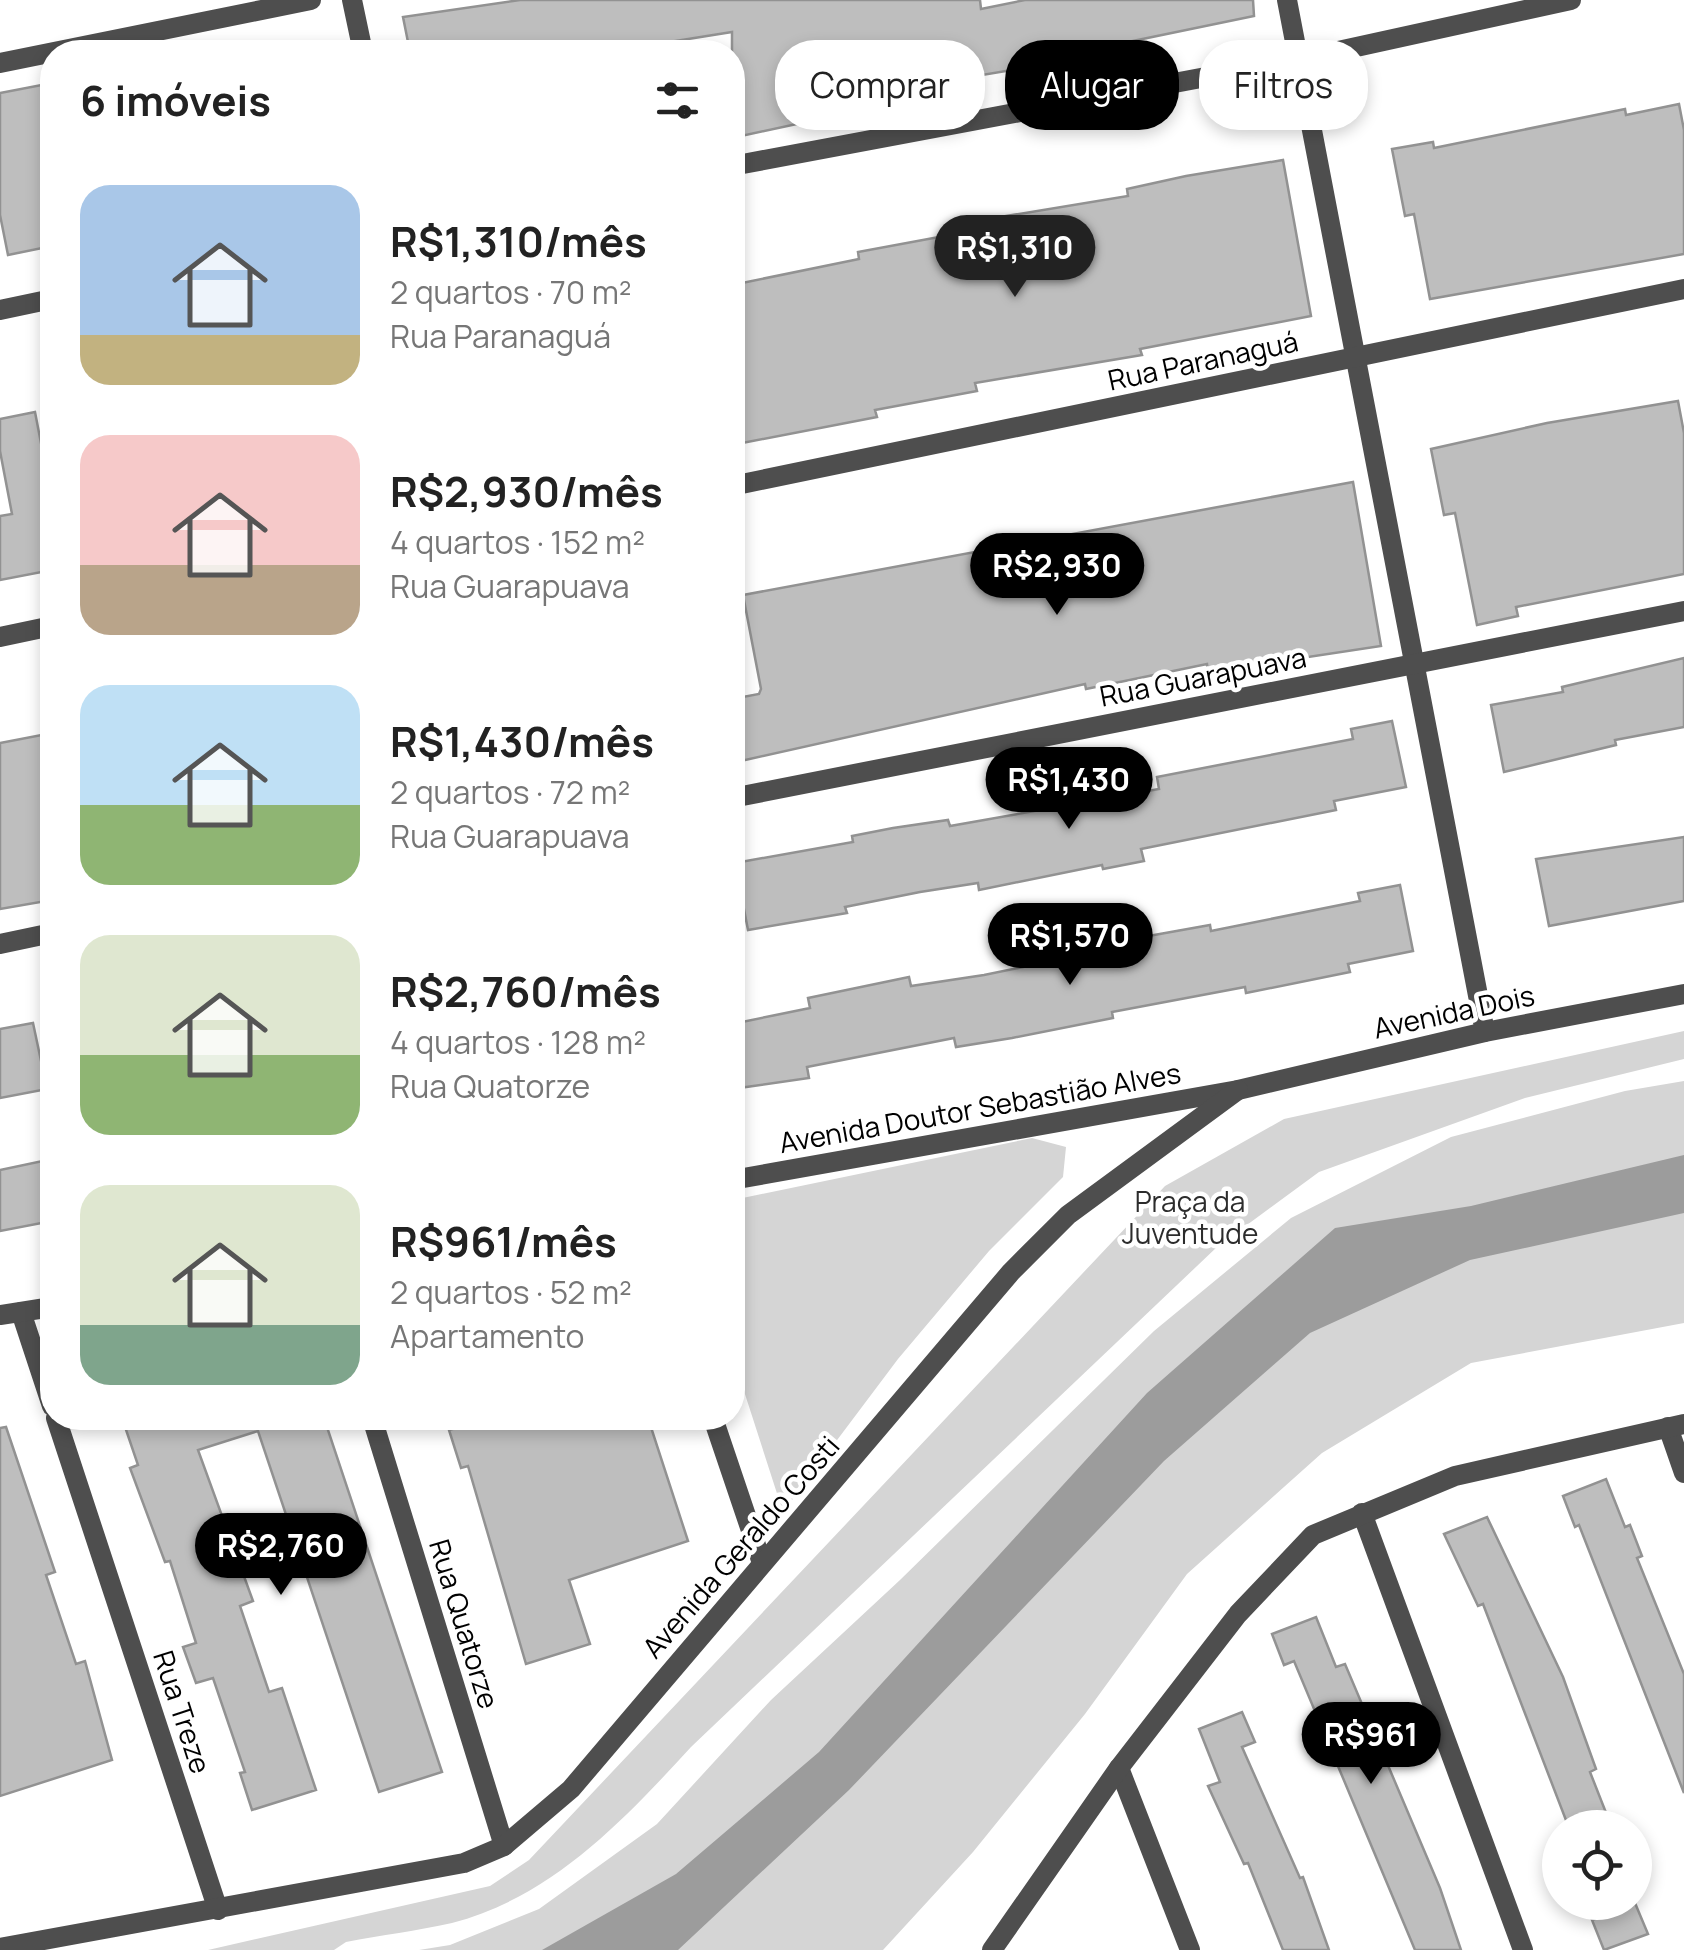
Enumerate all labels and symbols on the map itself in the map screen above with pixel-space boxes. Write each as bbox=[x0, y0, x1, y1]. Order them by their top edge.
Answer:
pin: R$1,310 bbox=[923, 215, 1107, 300]
street label: Rua Paranaguá bbox=[1104, 321, 1301, 399]
pin: R$2,930 bbox=[965, 533, 1149, 618]
street label: Rua Guarapuava bbox=[1096, 637, 1309, 715]
pin: R$1,430 bbox=[977, 747, 1161, 832]
pin: R$1,570 bbox=[978, 903, 1162, 988]
street label: Avenida Dois bbox=[1370, 975, 1538, 1047]
street label: Avenida Doutor Sebastião Alves bbox=[776, 1053, 1184, 1161]
park label: Praça da Juventude bbox=[1122, 1182, 1258, 1252]
street label: Avenida Geraldo Costi bbox=[633, 1427, 847, 1665]
pin: R$2,760 bbox=[189, 1513, 373, 1598]
street label: Rua Quatorze bbox=[421, 1534, 509, 1713]
street label: Rua Treze bbox=[145, 1645, 221, 1778]
pin: R$961 bbox=[1301, 1702, 1441, 1787]

